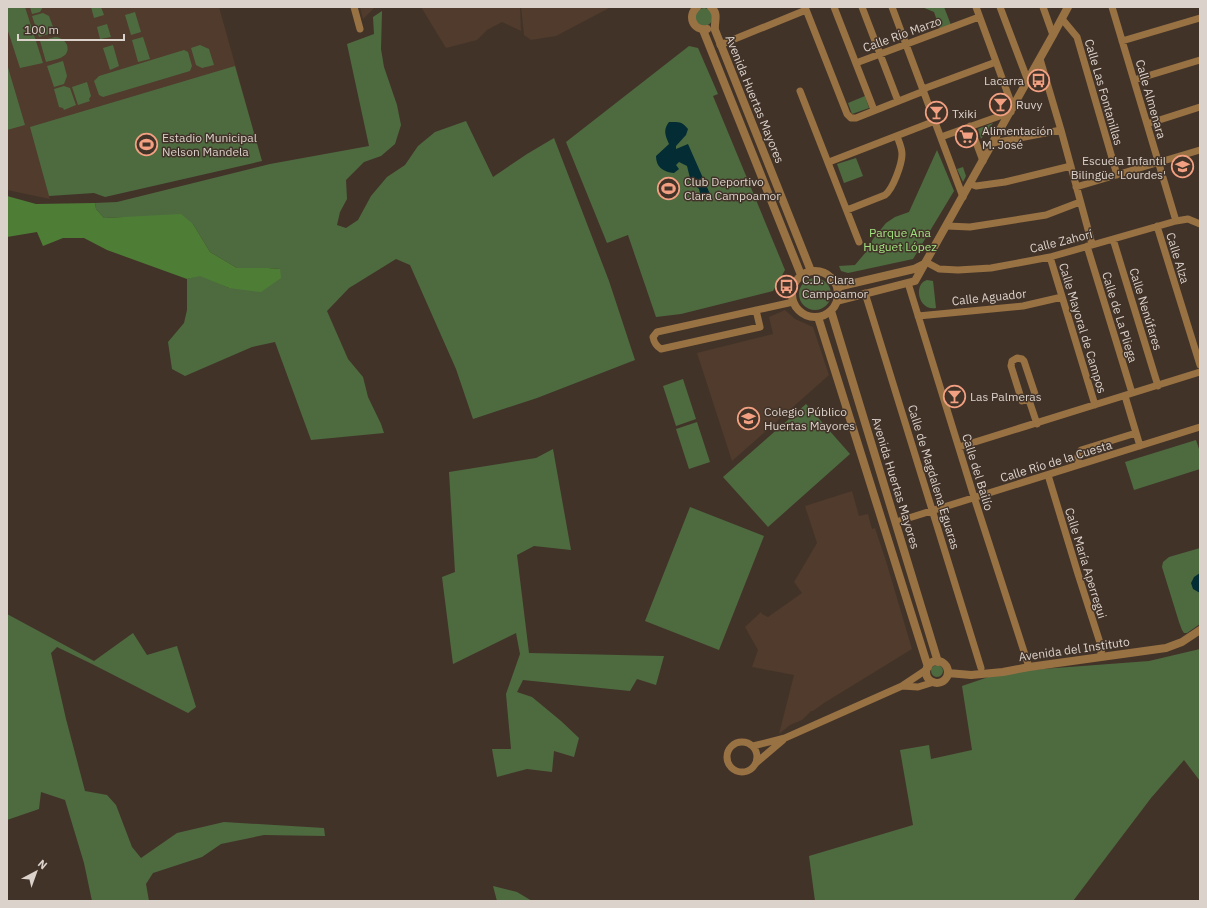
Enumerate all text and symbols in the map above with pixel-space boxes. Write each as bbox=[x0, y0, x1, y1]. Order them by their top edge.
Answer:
street label: Calle Río Marzo bbox=[861, 13, 944, 55]
scale bar bbox=[18, 16, 124, 42]
text: 100 m bbox=[24, 22, 59, 37]
street label: Avenida Huertas Mayores bbox=[722, 33, 788, 165]
street label: Calle Las Fontanillas bbox=[1082, 37, 1126, 147]
street label: Calle Almenara bbox=[1133, 58, 1170, 141]
bus stop icon: Lacarra bbox=[1026, 67, 1052, 93]
place label: Lacarra bbox=[984, 73, 1025, 88]
bar icon: Ruvy bbox=[988, 91, 1014, 117]
place label: Ruvy bbox=[1016, 97, 1042, 112]
bar icon: Txiki bbox=[924, 100, 950, 126]
place label: Txiki bbox=[952, 106, 977, 121]
place label: Alimentación M. José bbox=[982, 123, 1053, 152]
supermarket icon: Alimentación M. José bbox=[954, 124, 980, 150]
place label: Estadio Municipal Nelson Mandela bbox=[162, 130, 257, 159]
sports icon: Estadio Municipal Nelson Mandela bbox=[133, 131, 159, 157]
place label: Escuela Infantil Bilingüe 'Lourdes' bbox=[1071, 153, 1166, 182]
school or university icon: Escuela Infantil Bilingüe 'Lourdes' bbox=[1169, 154, 1195, 180]
place label: Club Deportivo Clara Campoamor bbox=[684, 174, 781, 203]
sports icon: Club Deportivo Clara Campoamor bbox=[655, 175, 681, 201]
park label: Parque Ana Huguet López bbox=[863, 225, 937, 254]
street label: Calle Zahorí bbox=[1028, 226, 1094, 256]
street label: Calle Alza bbox=[1163, 231, 1193, 286]
street label: Calle Mayoral de Campos bbox=[1056, 261, 1110, 395]
street label: Calle Nenúfares bbox=[1126, 266, 1166, 352]
street label: Calle de La Pliega bbox=[1099, 270, 1141, 365]
place label: C.D. Clara Campoamor bbox=[802, 272, 869, 301]
bus stop icon: C.D. Clara Campoamor bbox=[774, 273, 800, 299]
street label: Calle Aguador bbox=[951, 286, 1028, 308]
bar icon: Las Palmeras bbox=[941, 383, 967, 409]
place label: Las Palmeras bbox=[970, 389, 1042, 404]
street label: Calle de Magdalena Eguaras bbox=[905, 403, 963, 551]
place label: Colegio Público Huertas Mayores bbox=[764, 404, 855, 433]
school or university icon: Colegio Público Huertas Mayores bbox=[736, 405, 762, 431]
street label: Avenida Huertas Mayores bbox=[869, 415, 923, 551]
street label: Calle del Bailío bbox=[959, 432, 997, 513]
street label: Calle Río de la Cuesta bbox=[998, 437, 1114, 485]
street label: Calle María Aperregui bbox=[1062, 506, 1110, 620]
street label: Avenida del Instituto bbox=[1017, 634, 1131, 664]
north arrow bbox=[16, 852, 56, 892]
text: N bbox=[35, 857, 50, 872]

